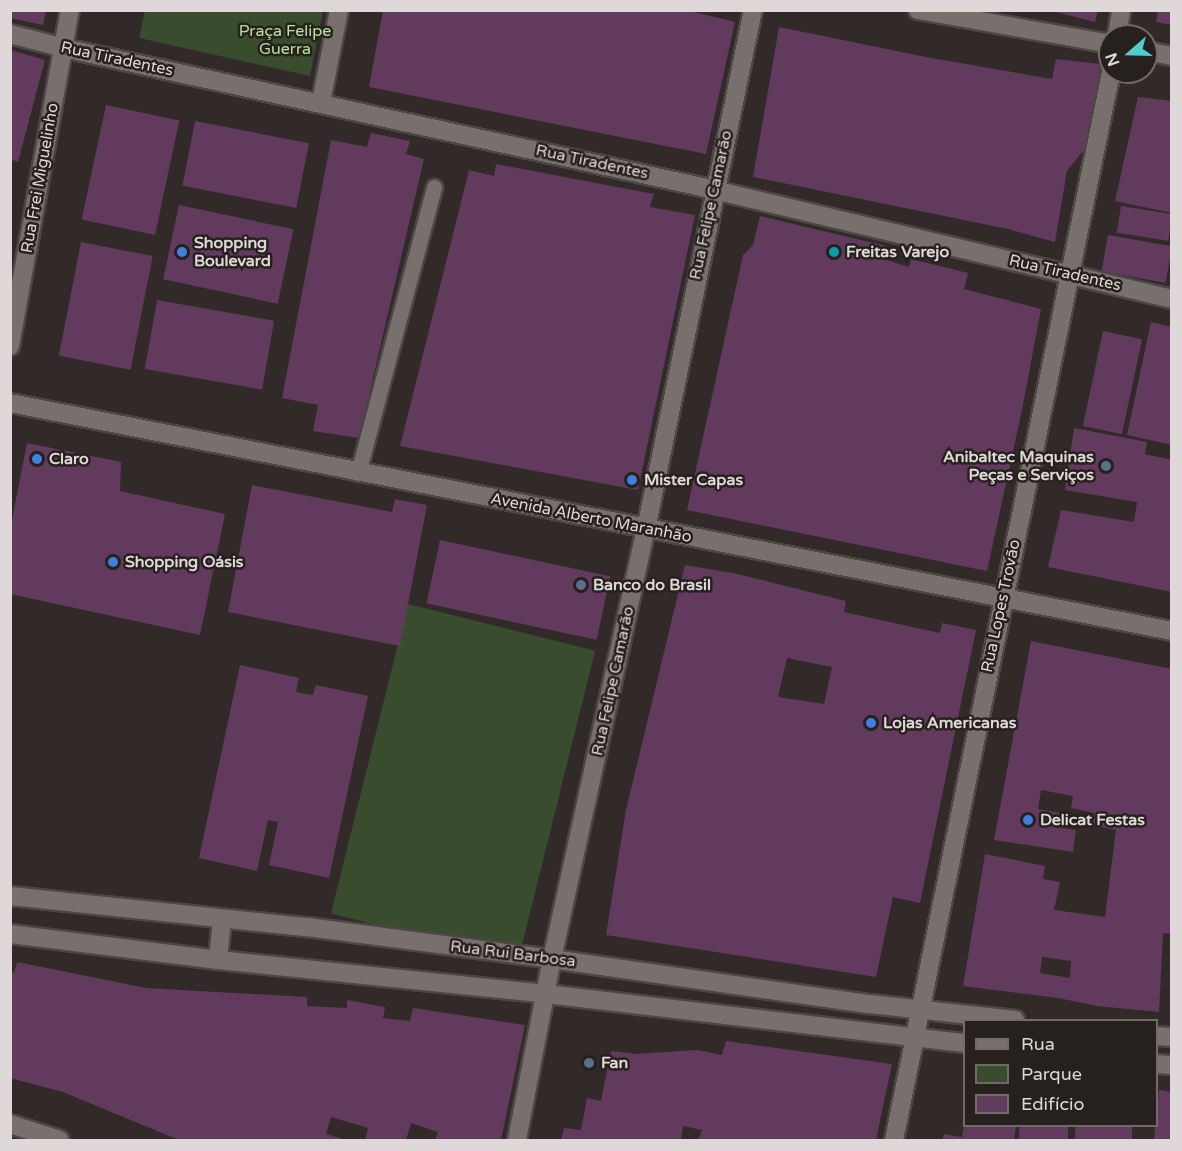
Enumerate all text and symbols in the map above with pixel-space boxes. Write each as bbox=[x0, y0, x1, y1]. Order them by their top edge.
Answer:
park label: Praça Felipe Guerra bbox=[239, 21, 331, 59]
north arrow bbox=[1098, 24, 1158, 84]
street label: Rua Tiradentes bbox=[59, 38, 175, 80]
text: N bbox=[1101, 50, 1125, 69]
street label: Rua Frei Miguelinho bbox=[17, 101, 63, 255]
street label: Rua Felipe Camarão bbox=[686, 128, 736, 282]
street label: Rua Tiradentes bbox=[534, 141, 650, 183]
place label: Shopping Boulevard bbox=[194, 233, 271, 271]
place label: Freitas Varejo bbox=[846, 242, 949, 262]
marker: Shopping Boulevard bbox=[175, 245, 189, 259]
marker: Freitas Varejo bbox=[827, 245, 841, 259]
street label: Rua Tiradentes bbox=[1007, 251, 1123, 295]
place label: Anibaltec Maquinas Peças e Serviços bbox=[943, 447, 1094, 485]
place label: Claro bbox=[49, 449, 89, 469]
marker: Claro bbox=[30, 452, 44, 466]
marker: Anibaltec Maquinas Peças e Serviços bbox=[1099, 459, 1113, 473]
place label: Mister Capas bbox=[644, 470, 743, 490]
marker: Mister Capas bbox=[625, 473, 639, 487]
street label: Avenida Alberto Maranhão bbox=[489, 489, 693, 547]
street label: Rua Lopes Trovão bbox=[978, 538, 1024, 674]
place label: Shopping Oásis bbox=[125, 552, 244, 572]
marker: Shopping Oásis bbox=[106, 555, 120, 569]
place label: Banco do Brasil bbox=[593, 575, 711, 595]
marker: Banco do Brasil bbox=[574, 578, 588, 592]
street label: Rua Felipe Camarão bbox=[588, 604, 638, 758]
place label: Lojas Americanas bbox=[883, 713, 1016, 733]
marker: Lojas Americanas bbox=[864, 716, 878, 730]
place label: Delicat Festas bbox=[1040, 810, 1145, 830]
marker: Delicat Festas bbox=[1021, 813, 1035, 827]
street label: Rua Rui Barbosa bbox=[449, 937, 577, 971]
legend bbox=[963, 1019, 1158, 1127]
text: Rua bbox=[1021, 1033, 1055, 1055]
place label: Fan bbox=[601, 1053, 628, 1073]
marker: Fan bbox=[582, 1056, 596, 1070]
text: Parque bbox=[1021, 1063, 1082, 1085]
text: Edifício bbox=[1021, 1093, 1084, 1115]

